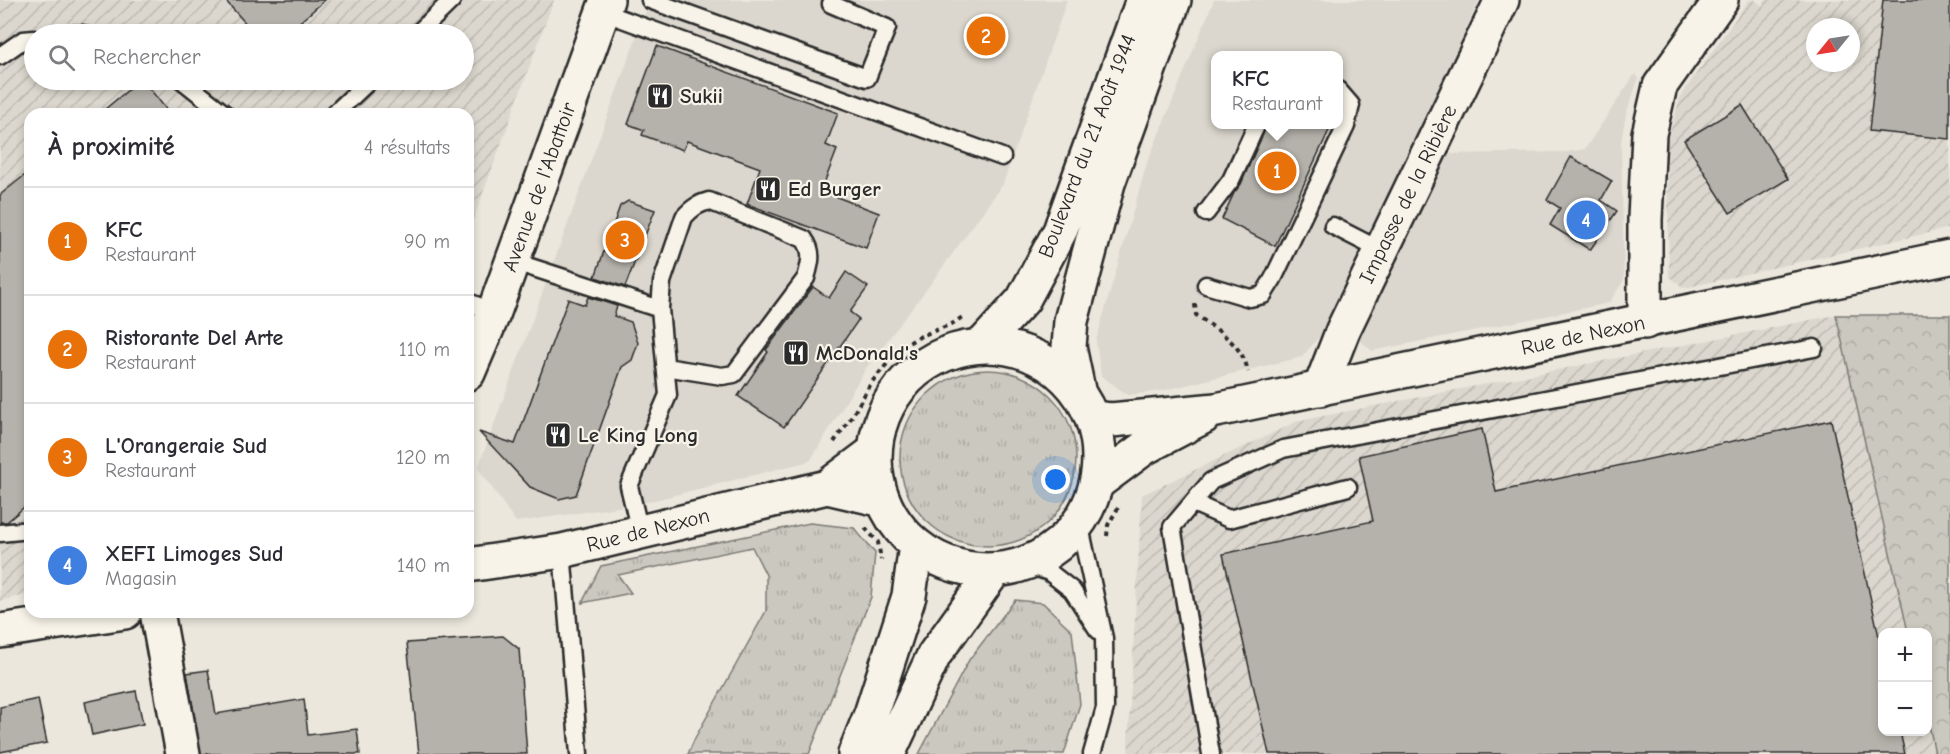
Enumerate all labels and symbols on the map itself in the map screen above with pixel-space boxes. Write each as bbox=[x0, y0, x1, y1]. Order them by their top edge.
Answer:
pin: 2 bbox=[966, 14, 1006, 58]
north arrow bbox=[1806, 18, 1860, 72]
street label: Boulevard du 21 Août 1944 bbox=[1033, 31, 1141, 261]
restaurant icon: Sukii bbox=[645, 81, 675, 111]
place label: Sukii bbox=[680, 84, 723, 108]
street label: Avenue de l'Abattoir bbox=[497, 99, 581, 275]
street label: Impasse de la Ribière bbox=[1354, 101, 1462, 287]
pin: 1 bbox=[1258, 148, 1296, 194]
restaurant icon: Ed Burger bbox=[753, 174, 783, 204]
place label: Ed Burger bbox=[788, 177, 881, 201]
pin: 4 bbox=[1566, 198, 1606, 242]
pin: 3 bbox=[606, 218, 644, 262]
street label: Rue de Nexon bbox=[1519, 310, 1647, 360]
restaurant icon: McDonald's bbox=[781, 338, 811, 368]
place label: McDonald's bbox=[816, 341, 918, 365]
restaurant icon: Le King Long bbox=[543, 420, 573, 450]
place label: Le King Long bbox=[578, 423, 698, 447]
your location bbox=[1041, 465, 1070, 494]
street label: Rue de Nexon bbox=[584, 503, 712, 557]

